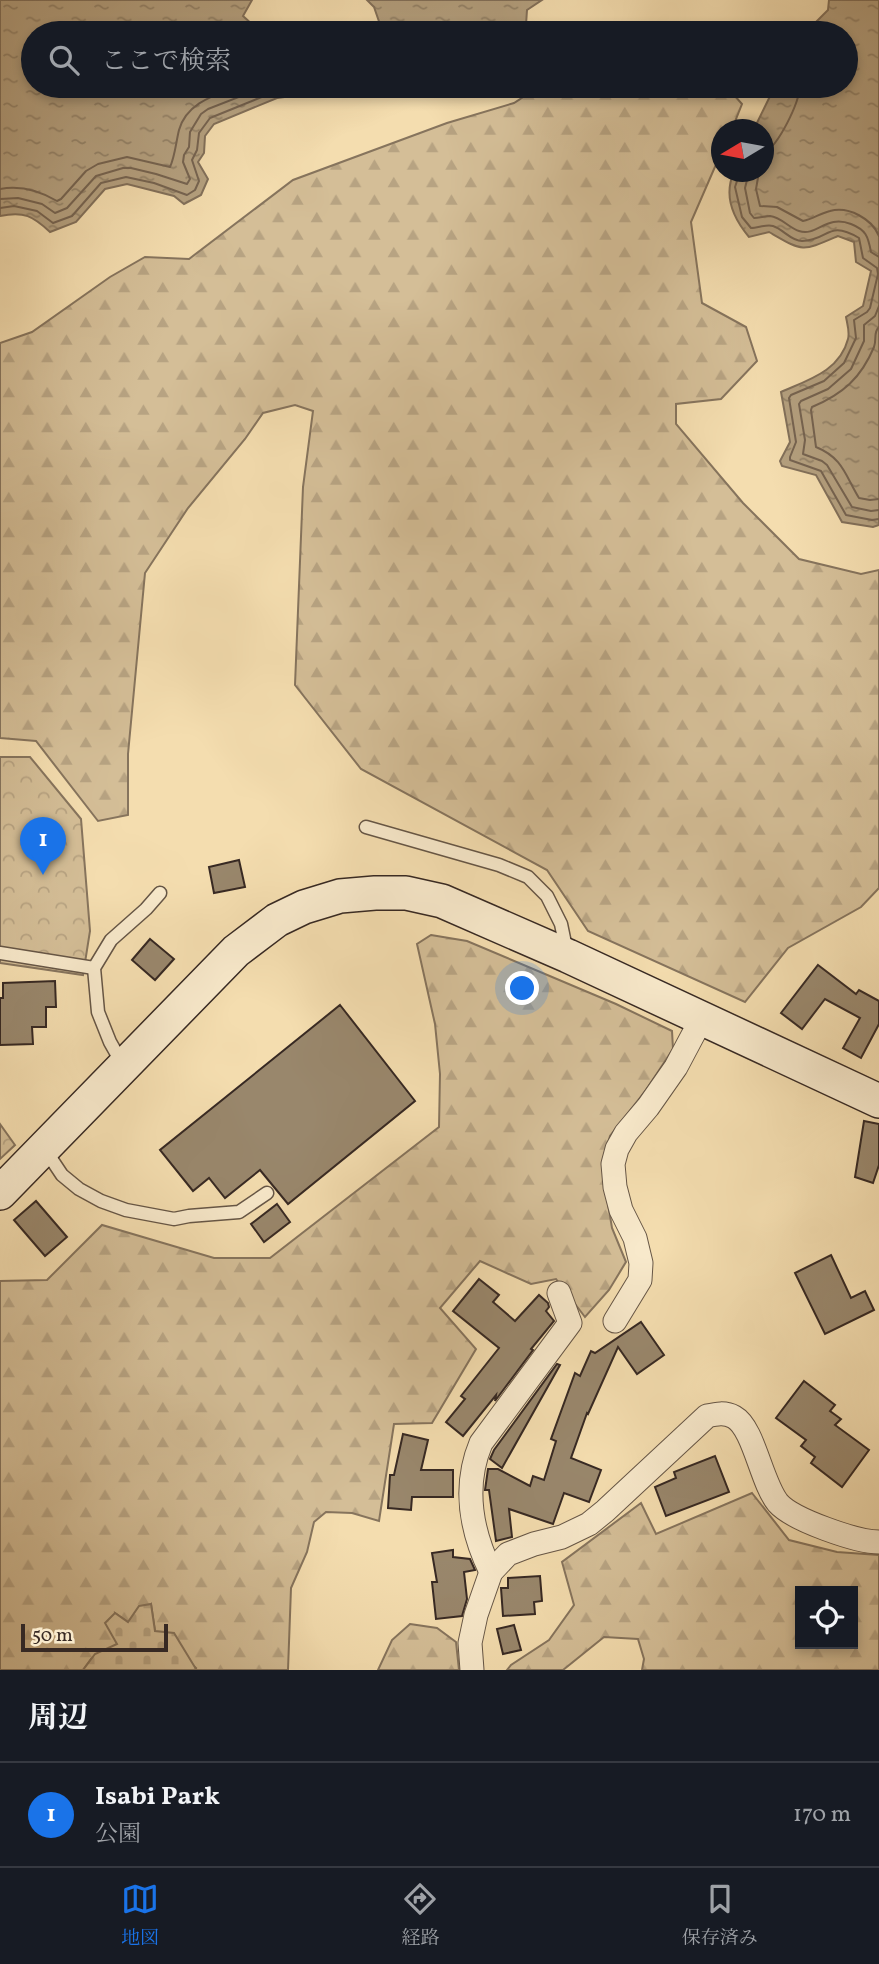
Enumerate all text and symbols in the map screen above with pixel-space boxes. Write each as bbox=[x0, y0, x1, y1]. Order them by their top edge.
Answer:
search box bbox=[21, 21, 858, 98]
icon: search bbox=[45, 41, 83, 79]
text: ここで検索 bbox=[101, 44, 231, 80]
north arrow bbox=[711, 119, 774, 182]
pin: 1 bbox=[20, 817, 66, 875]
your location bbox=[505, 971, 539, 1005]
map controls bbox=[795, 1586, 858, 1649]
button: locate bbox=[795, 1586, 858, 1649]
scale bar bbox=[21, 1621, 168, 1653]
text: 50 m bbox=[32, 1623, 73, 1649]
text: 周辺 bbox=[28, 1698, 88, 1740]
text: Isabi Park bbox=[95, 1779, 220, 1815]
text: 1 bbox=[46, 1799, 56, 1831]
text: 170 m bbox=[793, 1799, 851, 1831]
text: 公園 bbox=[95, 1819, 141, 1851]
tab: 地図 bbox=[121, 1880, 159, 1952]
tab: 経路 bbox=[401, 1880, 440, 1952]
tab: 保存済み bbox=[682, 1880, 758, 1952]

